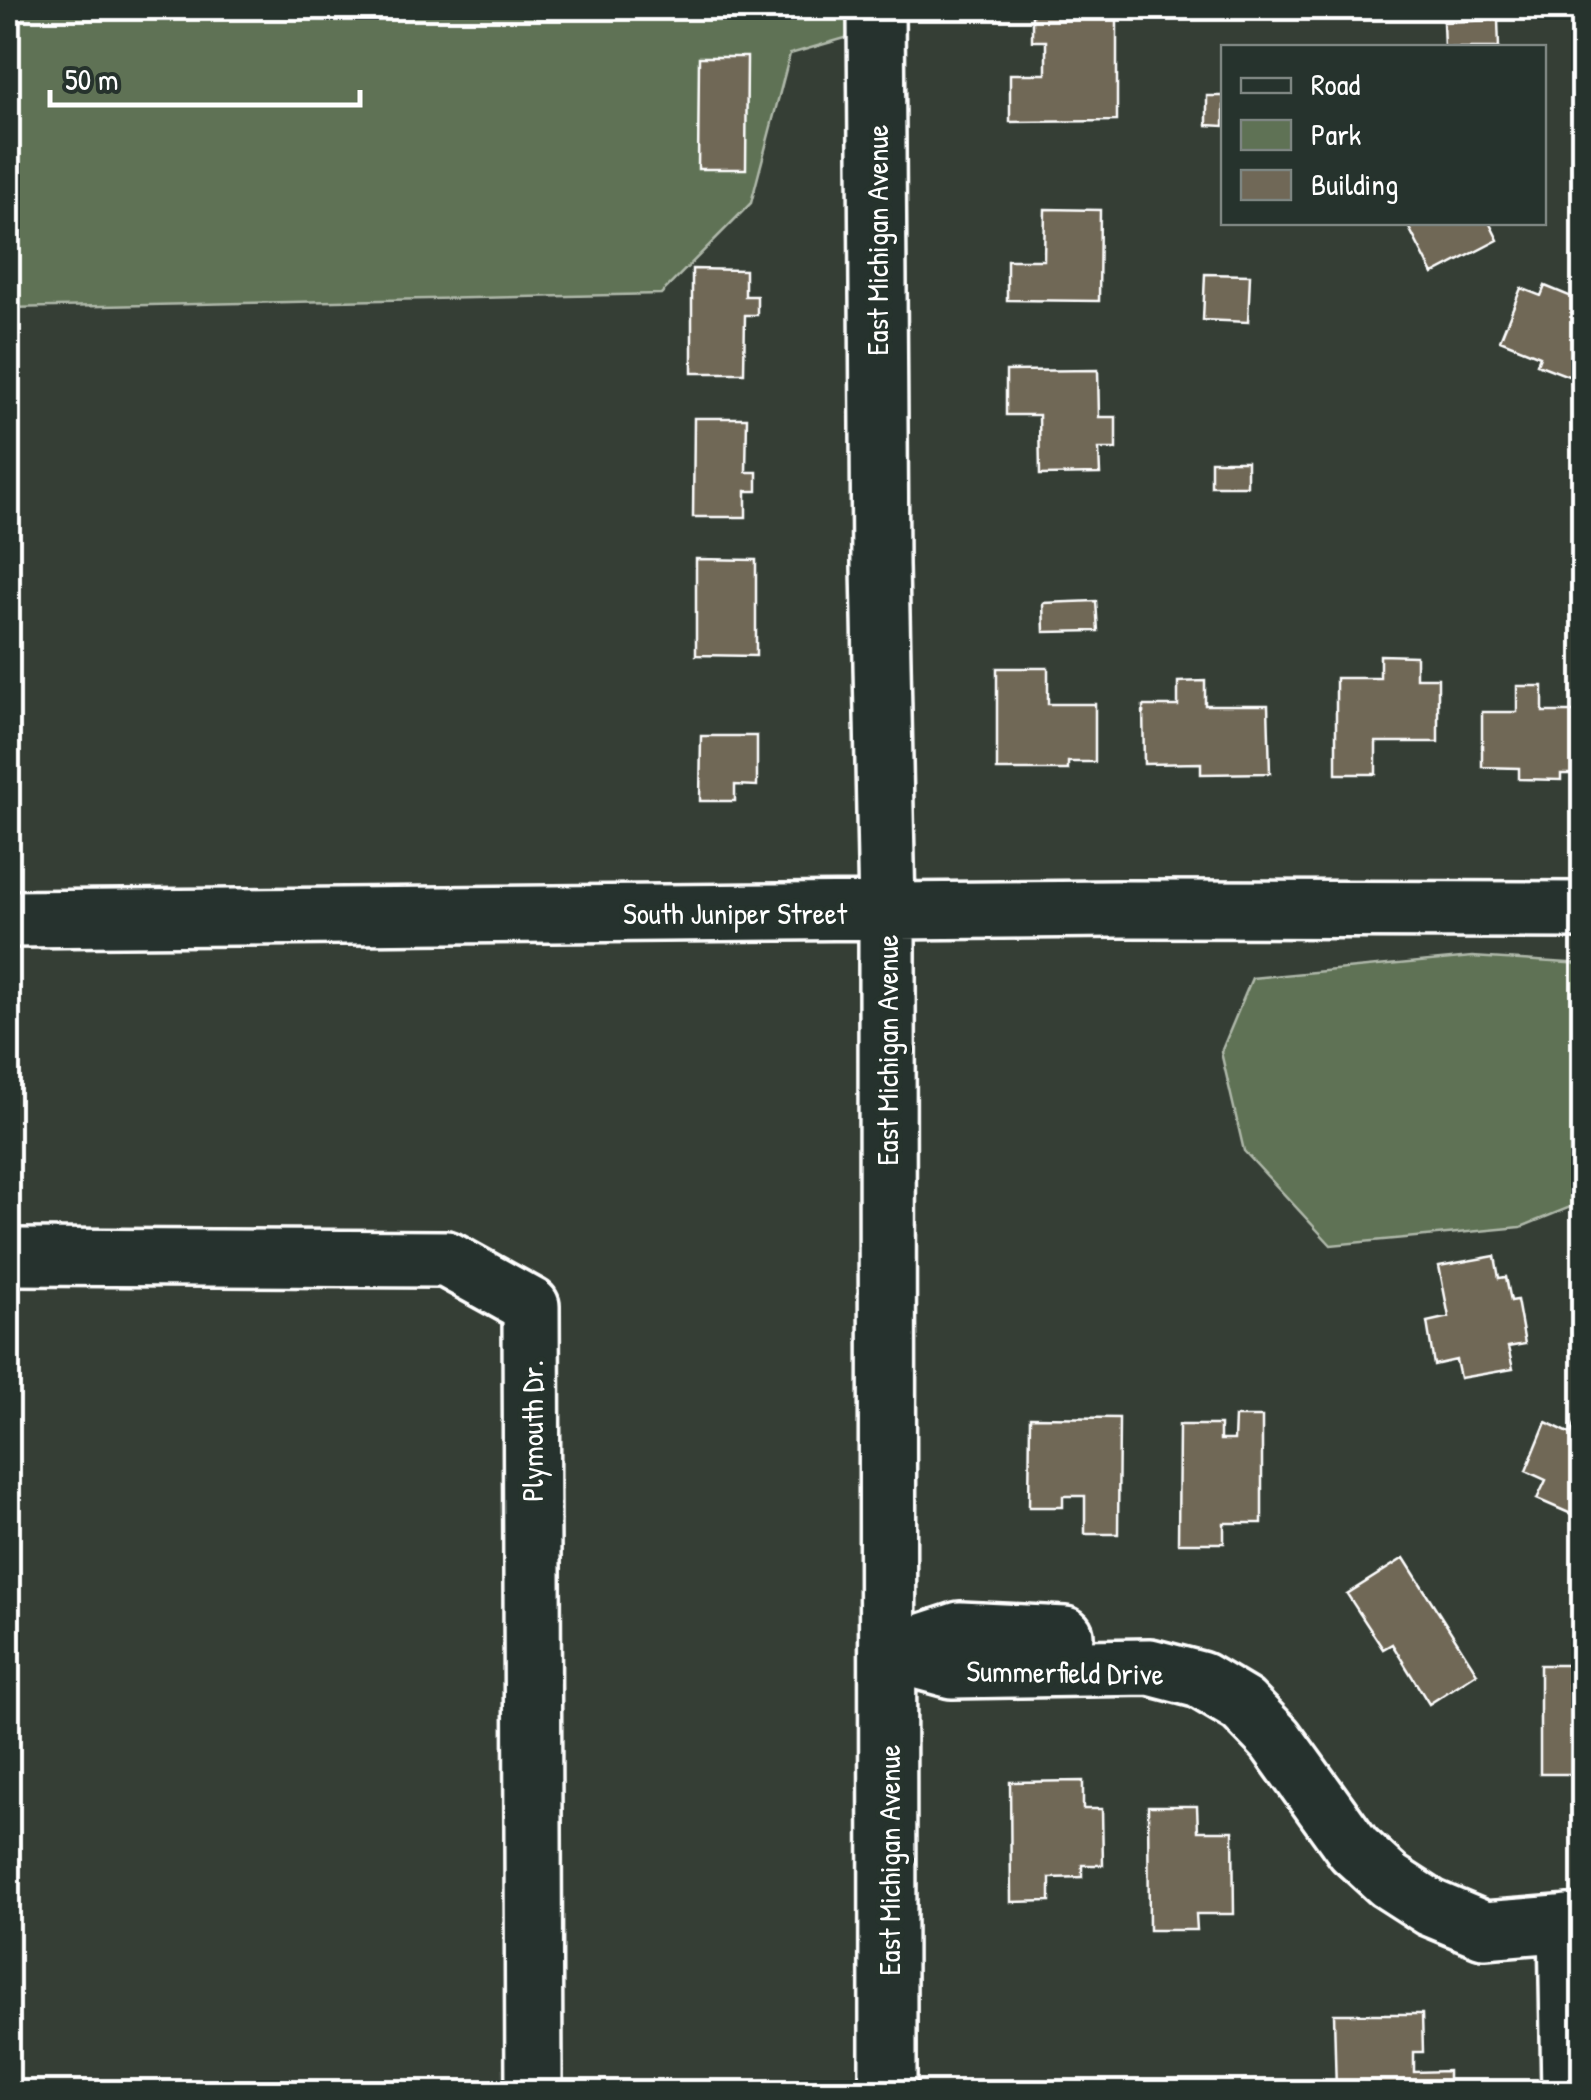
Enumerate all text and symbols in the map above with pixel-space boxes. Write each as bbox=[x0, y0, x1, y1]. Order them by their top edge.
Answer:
scale bar bbox=[50, 45, 360, 107]
legend bbox=[1221, 45, 1546, 225]
text: 50 m bbox=[65, 59, 118, 99]
text: Road bbox=[1311, 64, 1360, 104]
text: Park bbox=[1311, 114, 1361, 154]
street label: East Michigan Avenue bbox=[857, 124, 897, 355]
text: Building bbox=[1311, 164, 1398, 204]
street label: South Juniper Street bbox=[623, 893, 848, 933]
street label: East Michigan Avenue bbox=[867, 934, 907, 1165]
street label: Plymouth Dr. bbox=[512, 1360, 552, 1502]
street label: Summerfield Drive bbox=[966, 1650, 1164, 1694]
street label: East Michigan Avenue bbox=[869, 1744, 909, 1975]

